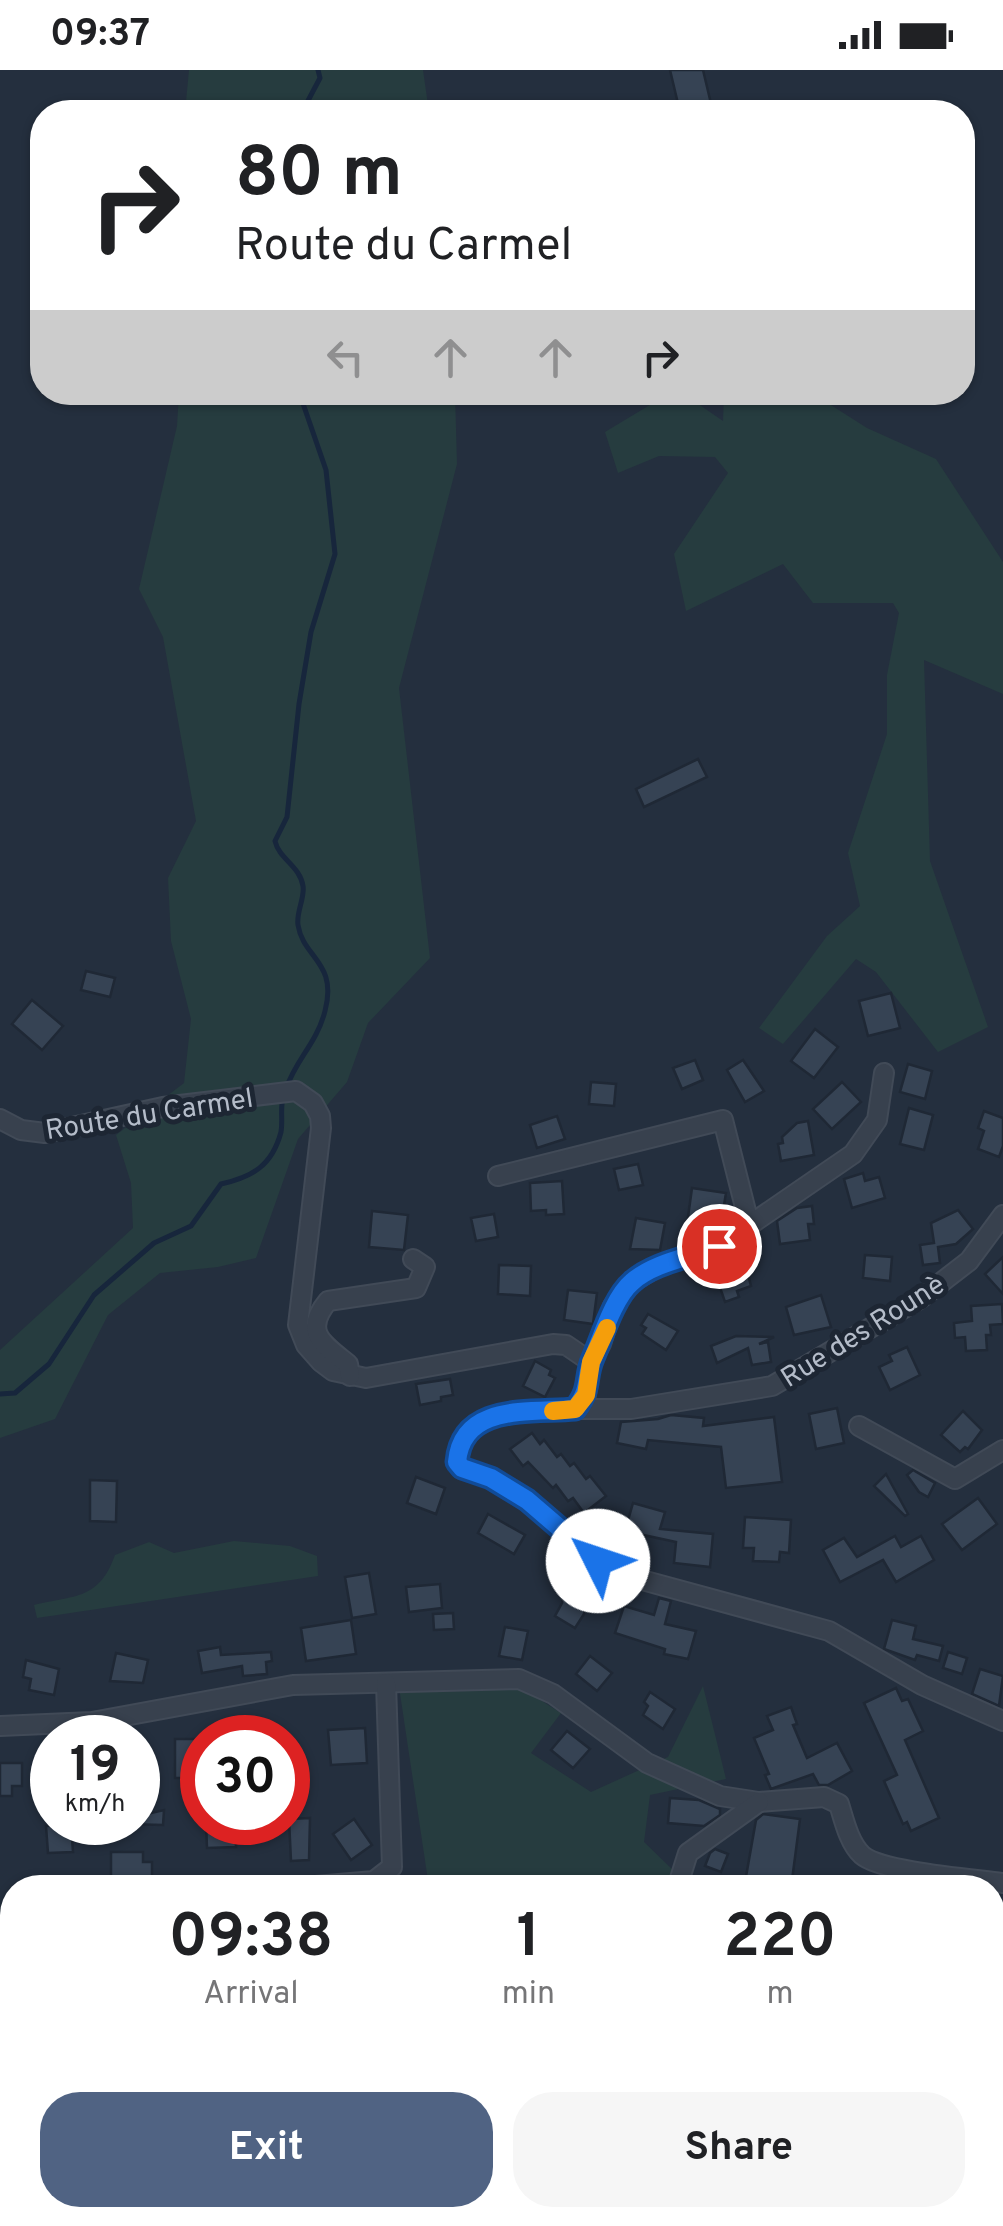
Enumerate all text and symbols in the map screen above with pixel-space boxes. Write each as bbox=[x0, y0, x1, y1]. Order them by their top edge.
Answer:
text: 09:37 bbox=[50, 11, 150, 60]
text: 80 m bbox=[235, 132, 403, 221]
icon: right bbox=[70, 140, 200, 270]
text: Route du Carmel bbox=[235, 219, 572, 276]
icon: left bbox=[318, 330, 373, 385]
icon: ahead bbox=[423, 330, 478, 385]
icon: ahead bbox=[528, 330, 583, 385]
icon: right bbox=[633, 330, 688, 385]
street label: Route du Carmel bbox=[43, 1082, 256, 1150]
pin bbox=[677, 1204, 762, 1289]
icon: arrive bbox=[692, 1219, 747, 1274]
street label: Rue des Rounè bbox=[775, 1268, 952, 1397]
position arrow bbox=[546, 1509, 650, 1613]
speed limit sign: 30 bbox=[180, 1715, 310, 1845]
text: 19 bbox=[70, 1736, 120, 1799]
text: km/h bbox=[65, 1789, 125, 1821]
text: 09:38 bbox=[169, 1902, 333, 1978]
text: 1 bbox=[516, 1902, 540, 1978]
text: 220 bbox=[724, 1902, 836, 1978]
text: Arrival bbox=[203, 1975, 299, 2015]
text: min bbox=[502, 1975, 555, 2015]
text: m bbox=[766, 1975, 794, 2015]
button: Exit bbox=[40, 2092, 493, 2207]
button: Share bbox=[513, 2092, 965, 2207]

